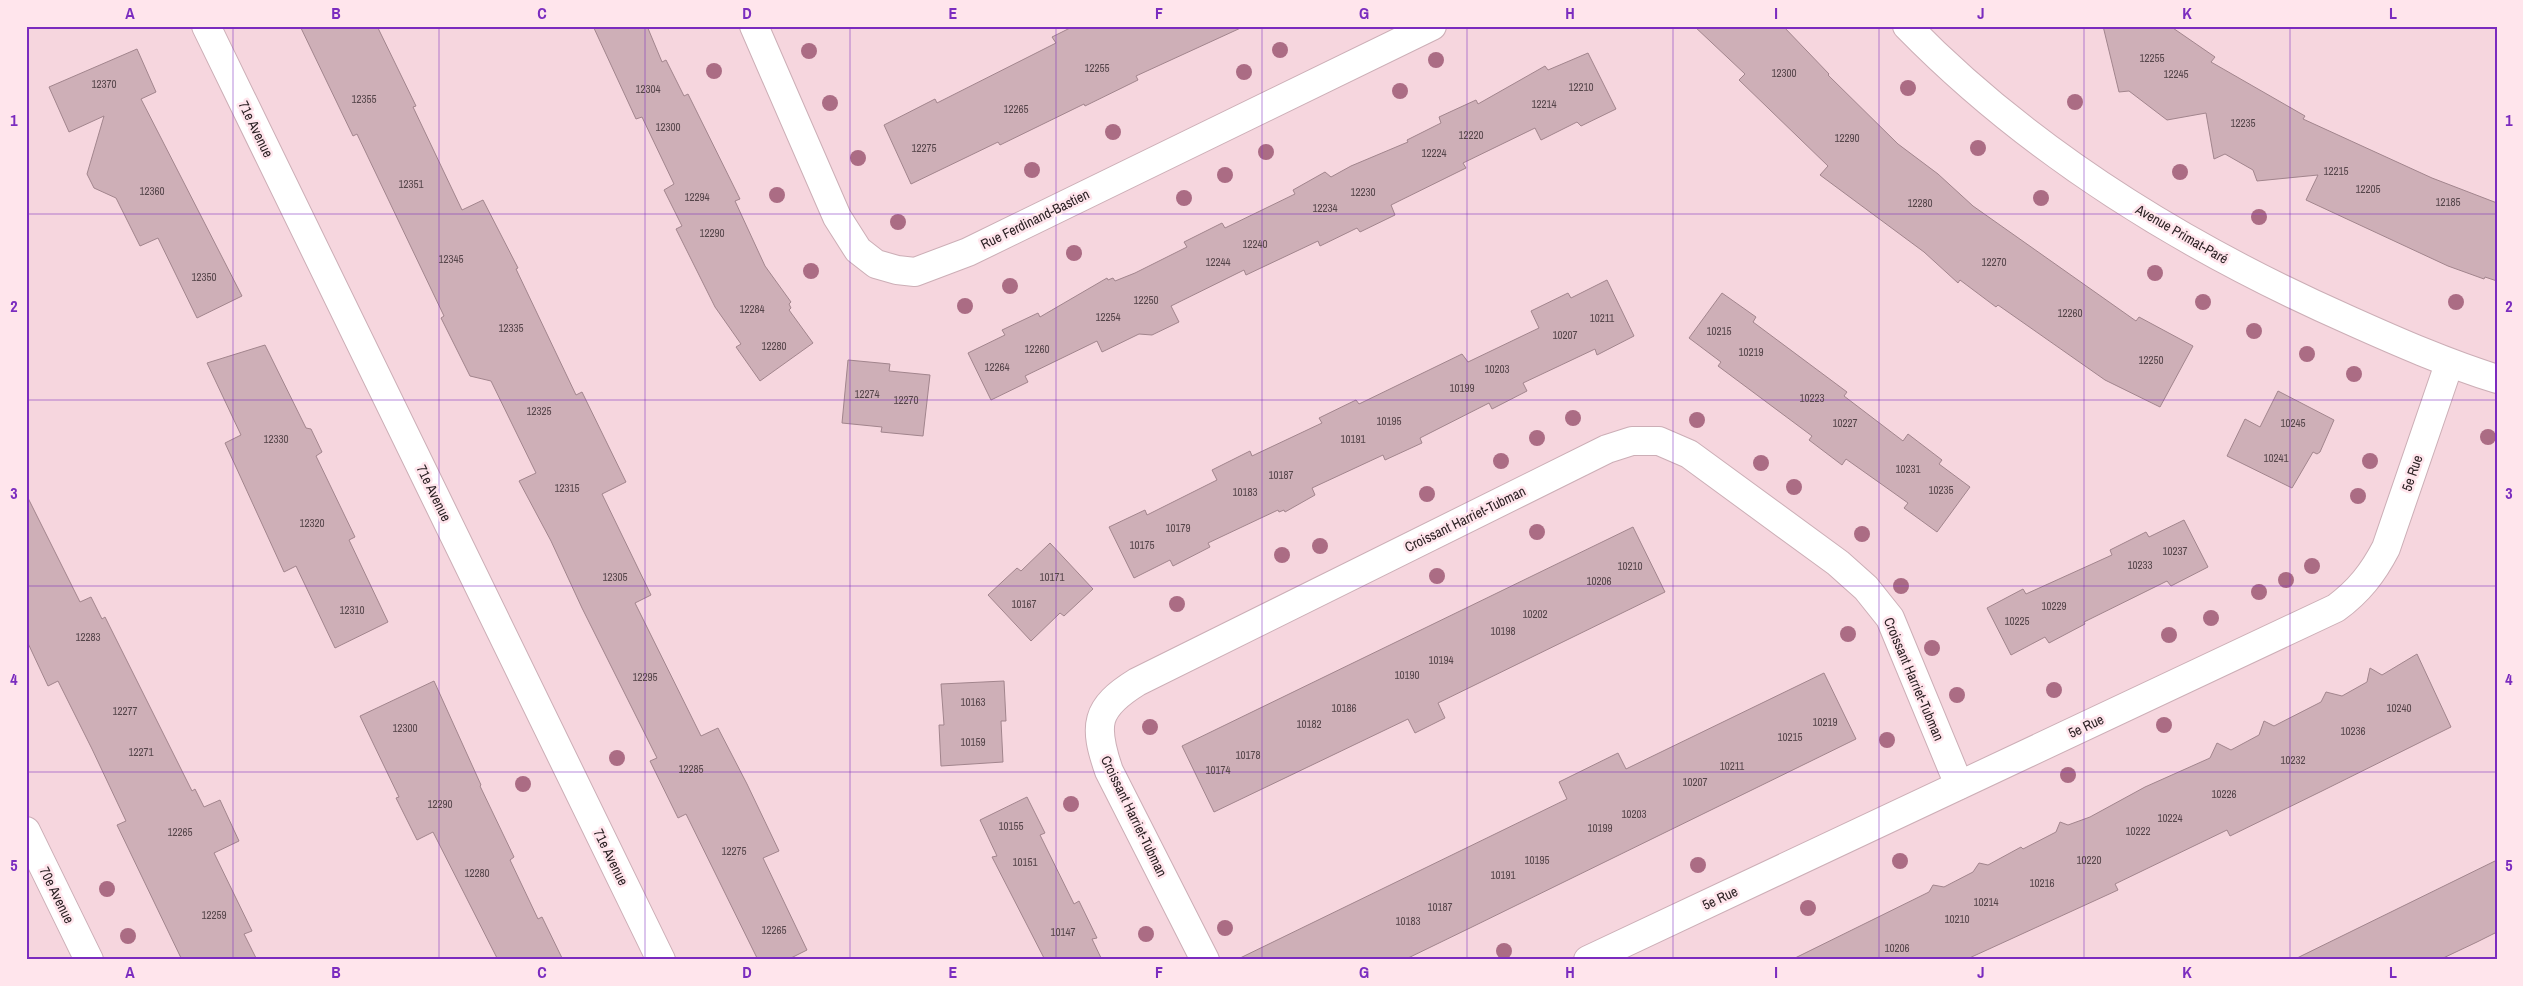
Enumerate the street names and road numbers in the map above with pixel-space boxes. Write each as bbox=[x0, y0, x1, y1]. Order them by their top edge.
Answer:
street label: 71e Avenue bbox=[235, 98, 277, 160]
street label: Rue Ferdinand-Bastien bbox=[978, 185, 1092, 253]
street label: Avenue Primat-Paré bbox=[2132, 200, 2231, 268]
street label: 5e Rue bbox=[2397, 453, 2427, 493]
street label: 71e Avenue bbox=[413, 462, 455, 524]
street label: Croissant Harriet-Tubman bbox=[1402, 482, 1528, 556]
street label: Croissant Harriet-Tubman bbox=[1880, 615, 1948, 743]
street label: 5e Rue bbox=[2065, 710, 2107, 742]
street label: Croissant Harriet-Tubman bbox=[1097, 753, 1171, 879]
street label: 71e Avenue bbox=[590, 826, 632, 888]
street label: 70e Avenue bbox=[36, 864, 78, 926]
street label: 5e Rue bbox=[1699, 882, 1741, 914]

